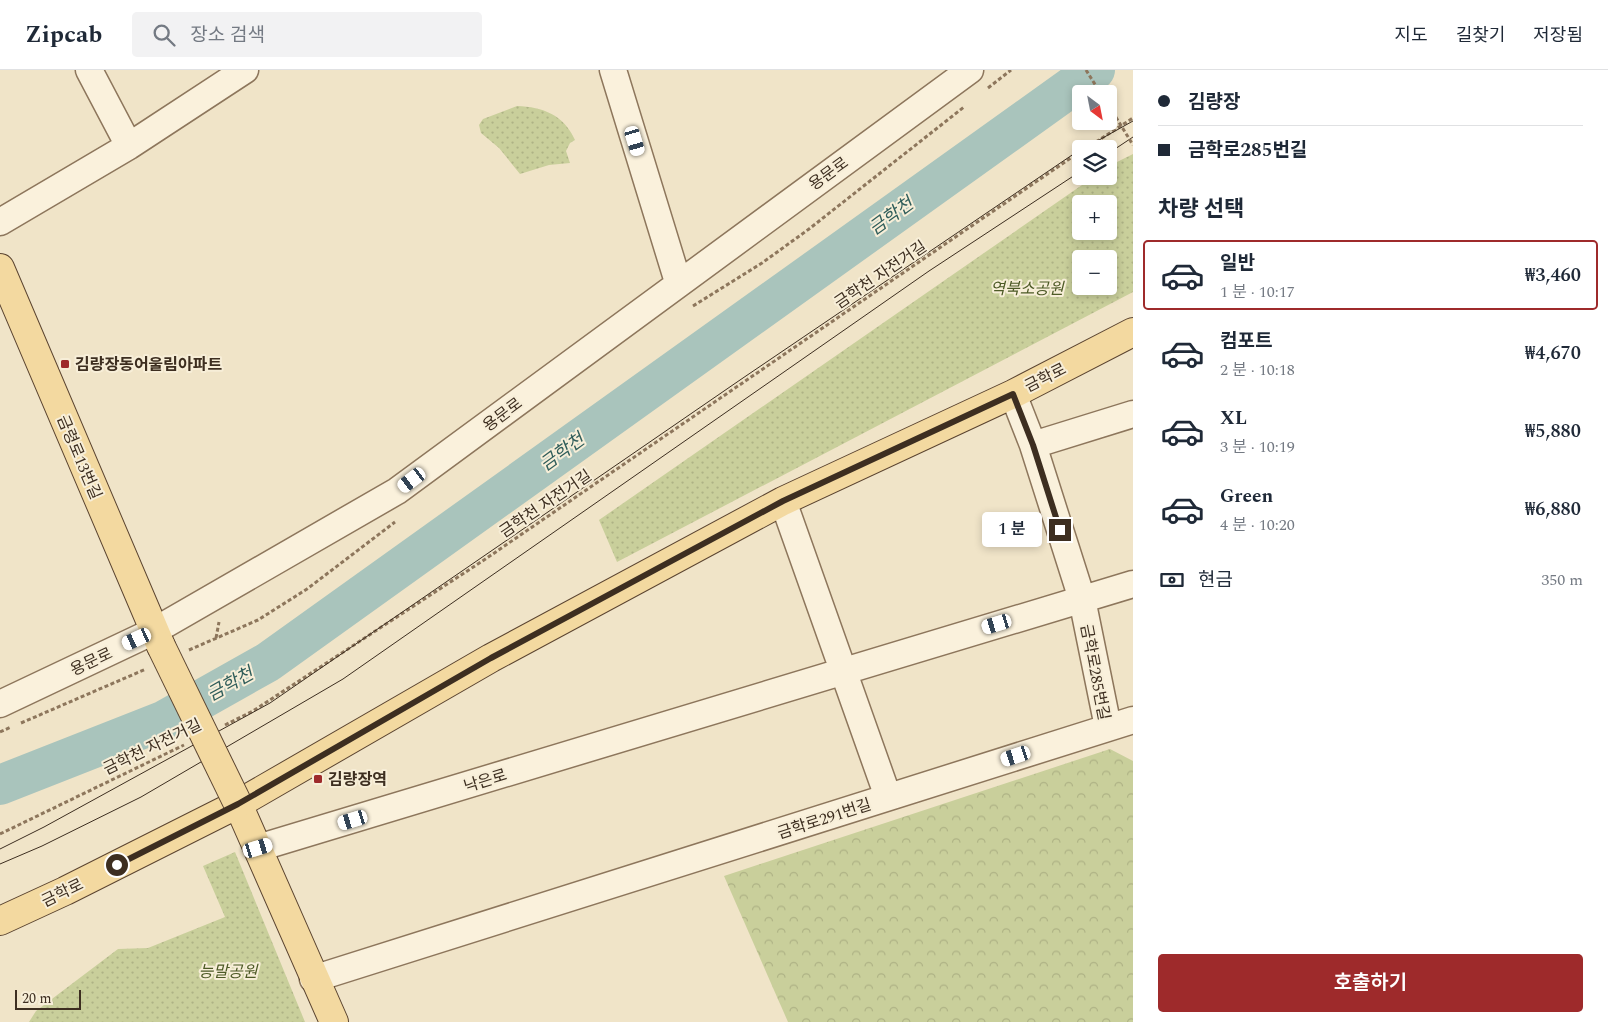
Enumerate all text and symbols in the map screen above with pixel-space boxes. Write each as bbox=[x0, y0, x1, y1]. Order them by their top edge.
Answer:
search box bbox=[132, 12, 482, 57]
text: Zipcab bbox=[25, 17, 102, 53]
icon: search bbox=[150, 21, 178, 49]
text: 장소 검색 bbox=[190, 21, 265, 50]
text: 지도 bbox=[1395, 22, 1428, 49]
text: 길찾기 bbox=[1456, 22, 1505, 49]
text: 저장됨 bbox=[1533, 22, 1583, 49]
north arrow bbox=[1072, 85, 1118, 130]
map controls bbox=[1072, 85, 1117, 295]
text: 김량장 bbox=[1188, 88, 1240, 117]
car bbox=[623, 124, 646, 158]
text: 금학로285번길 bbox=[1188, 136, 1307, 165]
button: layers bbox=[1072, 140, 1117, 185]
street label: 용문로 bbox=[804, 151, 854, 196]
water label: 금학천 bbox=[863, 189, 921, 242]
text: 차량 선택 bbox=[1158, 193, 1244, 226]
button: + bbox=[1072, 195, 1117, 240]
street label: 금학천 자전거길 bbox=[829, 235, 932, 315]
text: 일반 bbox=[1220, 249, 1255, 278]
button: − bbox=[1072, 250, 1117, 295]
icon: car bbox=[1160, 253, 1205, 298]
text: ₩3,460 bbox=[1525, 261, 1581, 290]
park label: 역북소공원 bbox=[990, 277, 1065, 301]
text: 1 분 · 10:17 bbox=[1220, 280, 1295, 304]
text: 컴포트 bbox=[1220, 327, 1272, 356]
icon: car bbox=[1160, 331, 1205, 376]
text: ₩4,670 bbox=[1525, 339, 1581, 368]
place label: 김량장동어울림아파트 bbox=[75, 353, 222, 377]
street label: 금학로 bbox=[1020, 357, 1071, 399]
marker: 김량장동어울림아파트 bbox=[59, 358, 71, 370]
text: 2 분 · 10:18 bbox=[1220, 358, 1295, 382]
street label: 용문로 bbox=[478, 392, 528, 438]
text: XL bbox=[1220, 404, 1247, 433]
icon: car bbox=[1160, 409, 1205, 454]
street label: 금령로13번길 bbox=[51, 411, 108, 503]
text: ₩5,880 bbox=[1525, 417, 1581, 446]
water label: 금학천 bbox=[534, 425, 592, 478]
text: 3 분 · 10:19 bbox=[1220, 435, 1295, 459]
street label: 금학천 자전거길 bbox=[494, 464, 597, 544]
car bbox=[395, 465, 428, 495]
text: Green bbox=[1220, 482, 1273, 511]
icon: car bbox=[1160, 487, 1205, 532]
text: ₩6,880 bbox=[1525, 495, 1581, 524]
callout: 1 분 bbox=[982, 512, 1042, 548]
text: 4 분 · 10:20 bbox=[1220, 513, 1295, 537]
text: 1 분 bbox=[998, 517, 1026, 541]
route end bbox=[1049, 519, 1071, 541]
icon: cash bbox=[1158, 566, 1186, 594]
text: 현금 bbox=[1198, 566, 1233, 595]
text: 350 m bbox=[1541, 568, 1583, 592]
car bbox=[980, 612, 1013, 636]
street label: 금학로285번길 bbox=[1074, 622, 1116, 722]
car bbox=[120, 626, 153, 652]
street label: 용문로 bbox=[66, 642, 117, 682]
water label: 금학천 bbox=[202, 659, 261, 708]
street label: 금학천 자전거길 bbox=[99, 713, 206, 781]
car bbox=[999, 744, 1032, 768]
street label: 낙은로 bbox=[461, 763, 510, 799]
place label: 김량장역 bbox=[328, 768, 387, 792]
marker: 김량장역 bbox=[312, 773, 324, 785]
street label: 금학로291번길 bbox=[774, 792, 874, 845]
car bbox=[336, 808, 369, 832]
car bbox=[241, 836, 274, 860]
route start bbox=[106, 854, 128, 876]
street label: 금학로 bbox=[37, 872, 88, 913]
button: 호출하기 bbox=[1158, 954, 1583, 1012]
park label: 능말공원 bbox=[199, 960, 259, 984]
scale bar bbox=[15, 987, 81, 1010]
text: 20 m bbox=[22, 988, 52, 1009]

